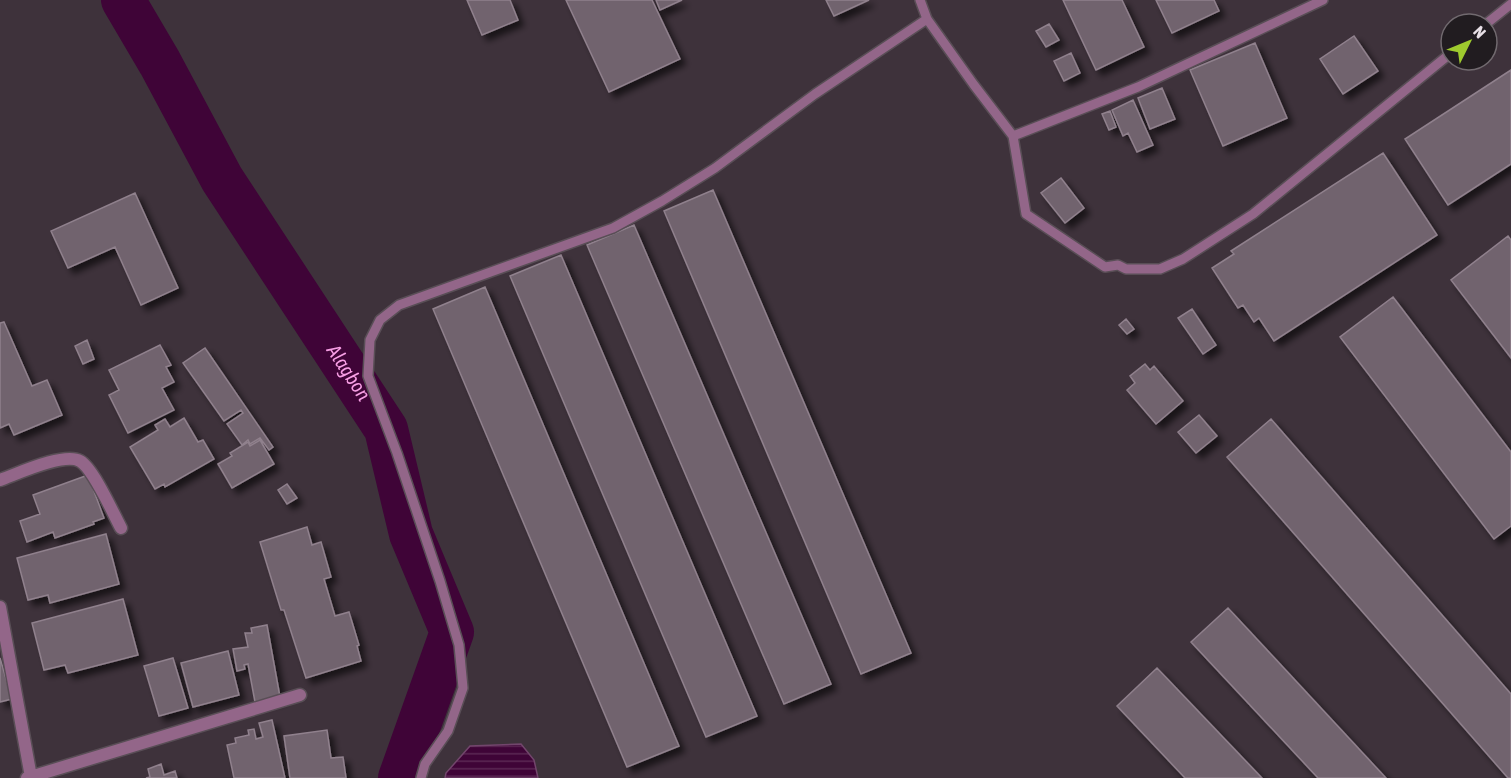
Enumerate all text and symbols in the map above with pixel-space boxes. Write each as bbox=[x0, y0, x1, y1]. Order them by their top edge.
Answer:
north arrow bbox=[1439, 12, 1499, 72]
text: N bbox=[1470, 22, 1490, 41]
water label: Alagbon bbox=[322, 339, 376, 405]

